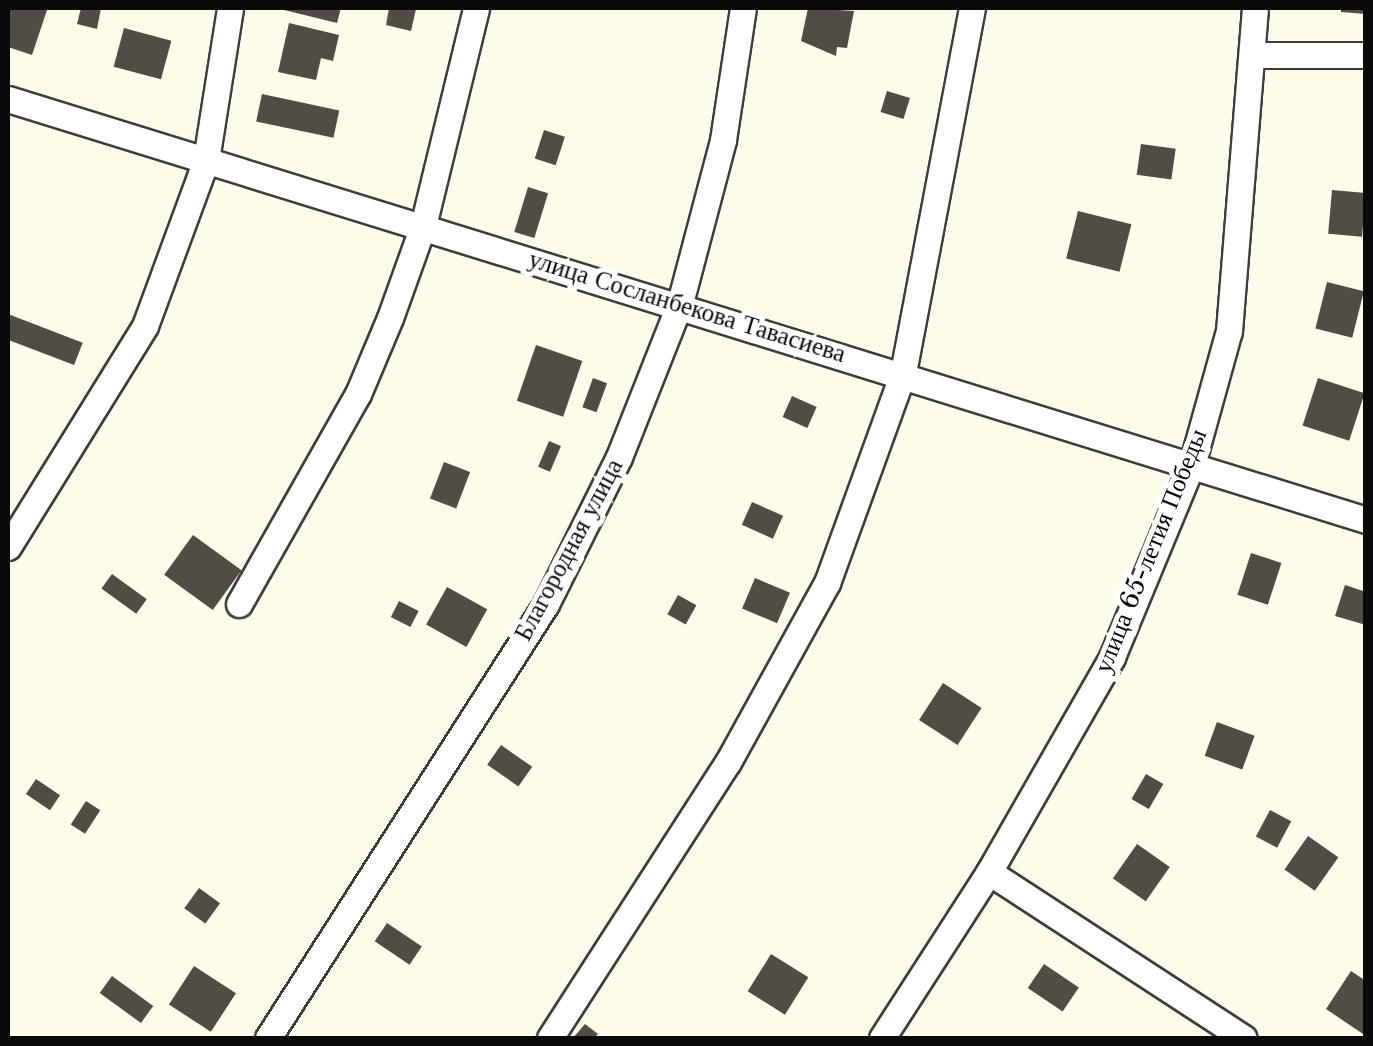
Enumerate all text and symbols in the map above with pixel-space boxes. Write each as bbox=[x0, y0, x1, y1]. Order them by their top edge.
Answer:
street label: улица Сосланбекова Тавасиева bbox=[525, 244, 849, 370]
street label: улица 65-летия Победы bbox=[1088, 425, 1214, 677]
street label: Благородная улица bbox=[508, 454, 630, 646]

